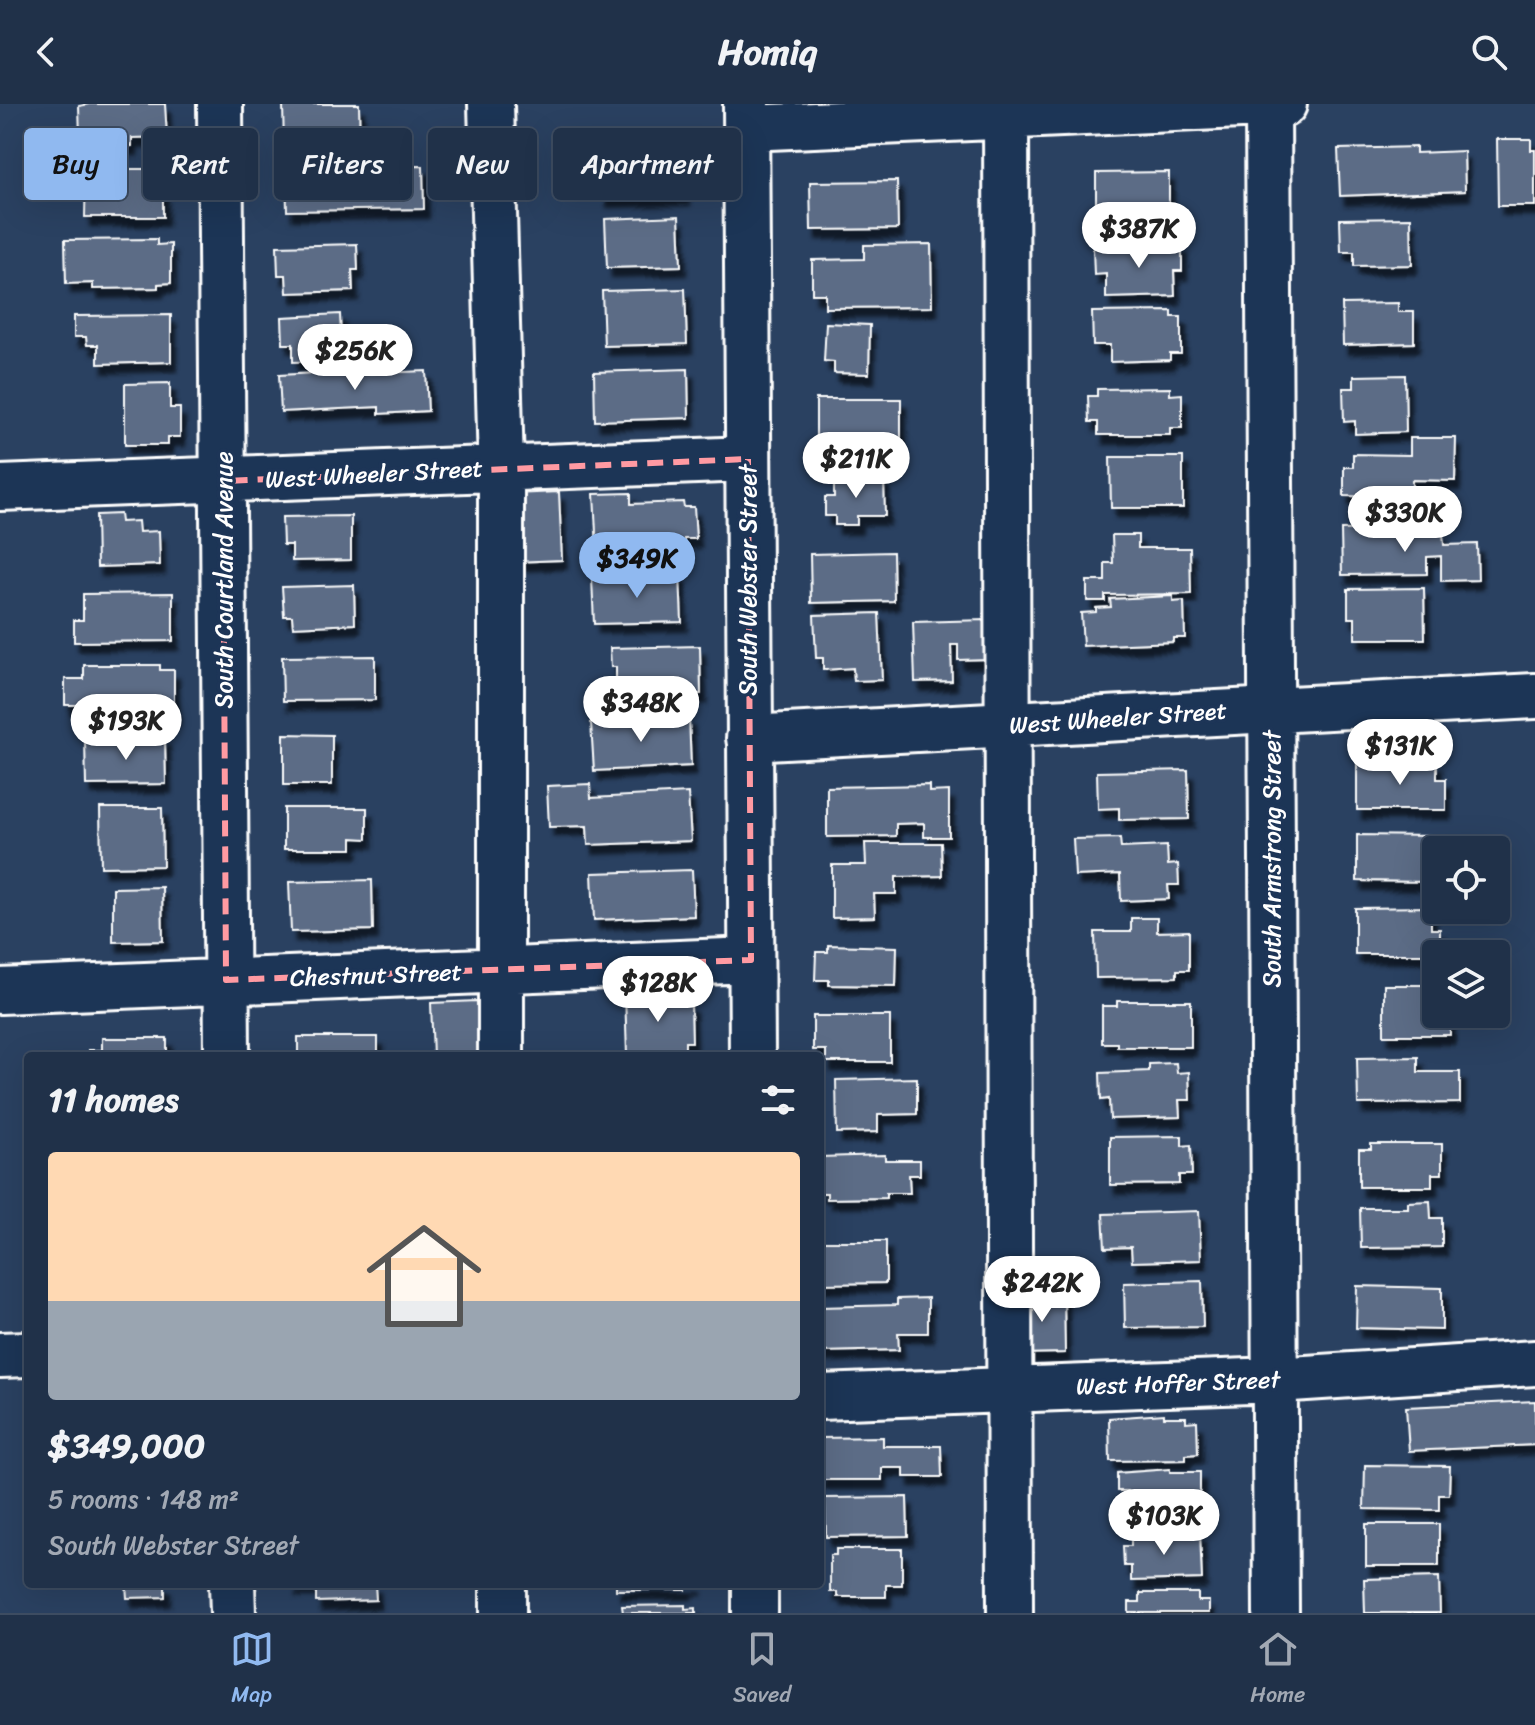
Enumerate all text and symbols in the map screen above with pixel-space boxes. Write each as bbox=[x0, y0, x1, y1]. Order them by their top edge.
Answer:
text: Homiq bbox=[718, 20, 817, 84]
icon: back bbox=[24, 30, 68, 74]
icon: search bbox=[1467, 30, 1511, 74]
chip: Buy bbox=[24, 128, 127, 200]
chip: Rent bbox=[143, 128, 258, 200]
chip: Filters bbox=[274, 128, 412, 200]
chip: New bbox=[428, 128, 537, 200]
chip: Apartment bbox=[553, 128, 741, 200]
pin: $387K bbox=[1083, 202, 1195, 270]
text: $387K bbox=[1100, 205, 1178, 251]
pin: $256K bbox=[299, 324, 411, 392]
text: $256K bbox=[316, 327, 394, 373]
pin: $211K bbox=[800, 432, 912, 500]
text: $211K bbox=[821, 435, 891, 481]
street label: West Wheeler Street bbox=[264, 447, 484, 501]
street label: South Courtland Avenue bbox=[203, 452, 245, 709]
street label: South Webster Street bbox=[727, 463, 769, 696]
pin: $330K bbox=[1349, 486, 1461, 554]
text: $330K bbox=[1366, 489, 1444, 535]
pin: $349K bbox=[581, 532, 693, 600]
text: $349K bbox=[597, 535, 677, 581]
pin: $348K bbox=[585, 676, 697, 744]
text: $348K bbox=[601, 679, 681, 725]
street label: West Wheeler Street bbox=[1008, 689, 1228, 747]
pin: $193K bbox=[70, 694, 182, 762]
text: $193K bbox=[89, 697, 163, 743]
pin: $131K bbox=[1344, 719, 1456, 787]
text: $131K bbox=[1365, 722, 1435, 768]
street label: South Armstrong Street bbox=[1251, 729, 1293, 988]
map controls bbox=[1422, 836, 1510, 1028]
button: locate bbox=[1422, 836, 1510, 924]
button: layers bbox=[1422, 940, 1510, 1028]
street label: Chestnut Street bbox=[289, 951, 463, 999]
pin: $128K bbox=[602, 956, 714, 1024]
text: $128K bbox=[620, 959, 696, 1005]
text: 11 homes bbox=[48, 1070, 179, 1130]
icon: filters bbox=[756, 1078, 800, 1122]
icon: home bbox=[352, 1204, 496, 1348]
pin: $242K bbox=[986, 1256, 1098, 1324]
text: $242K bbox=[1002, 1259, 1082, 1305]
street label: West Hoffer Street bbox=[1075, 1358, 1282, 1408]
text: $349,000 bbox=[48, 1416, 205, 1476]
text: 5 rooms · 148 m² bbox=[48, 1476, 239, 1522]
pin: $103K bbox=[1108, 1489, 1220, 1557]
text: $103K bbox=[1126, 1492, 1202, 1538]
text: South Webster Street bbox=[48, 1522, 299, 1568]
tab: Map bbox=[230, 1627, 274, 1714]
tab: Saved bbox=[733, 1627, 791, 1714]
tab: Home bbox=[1250, 1627, 1305, 1714]

